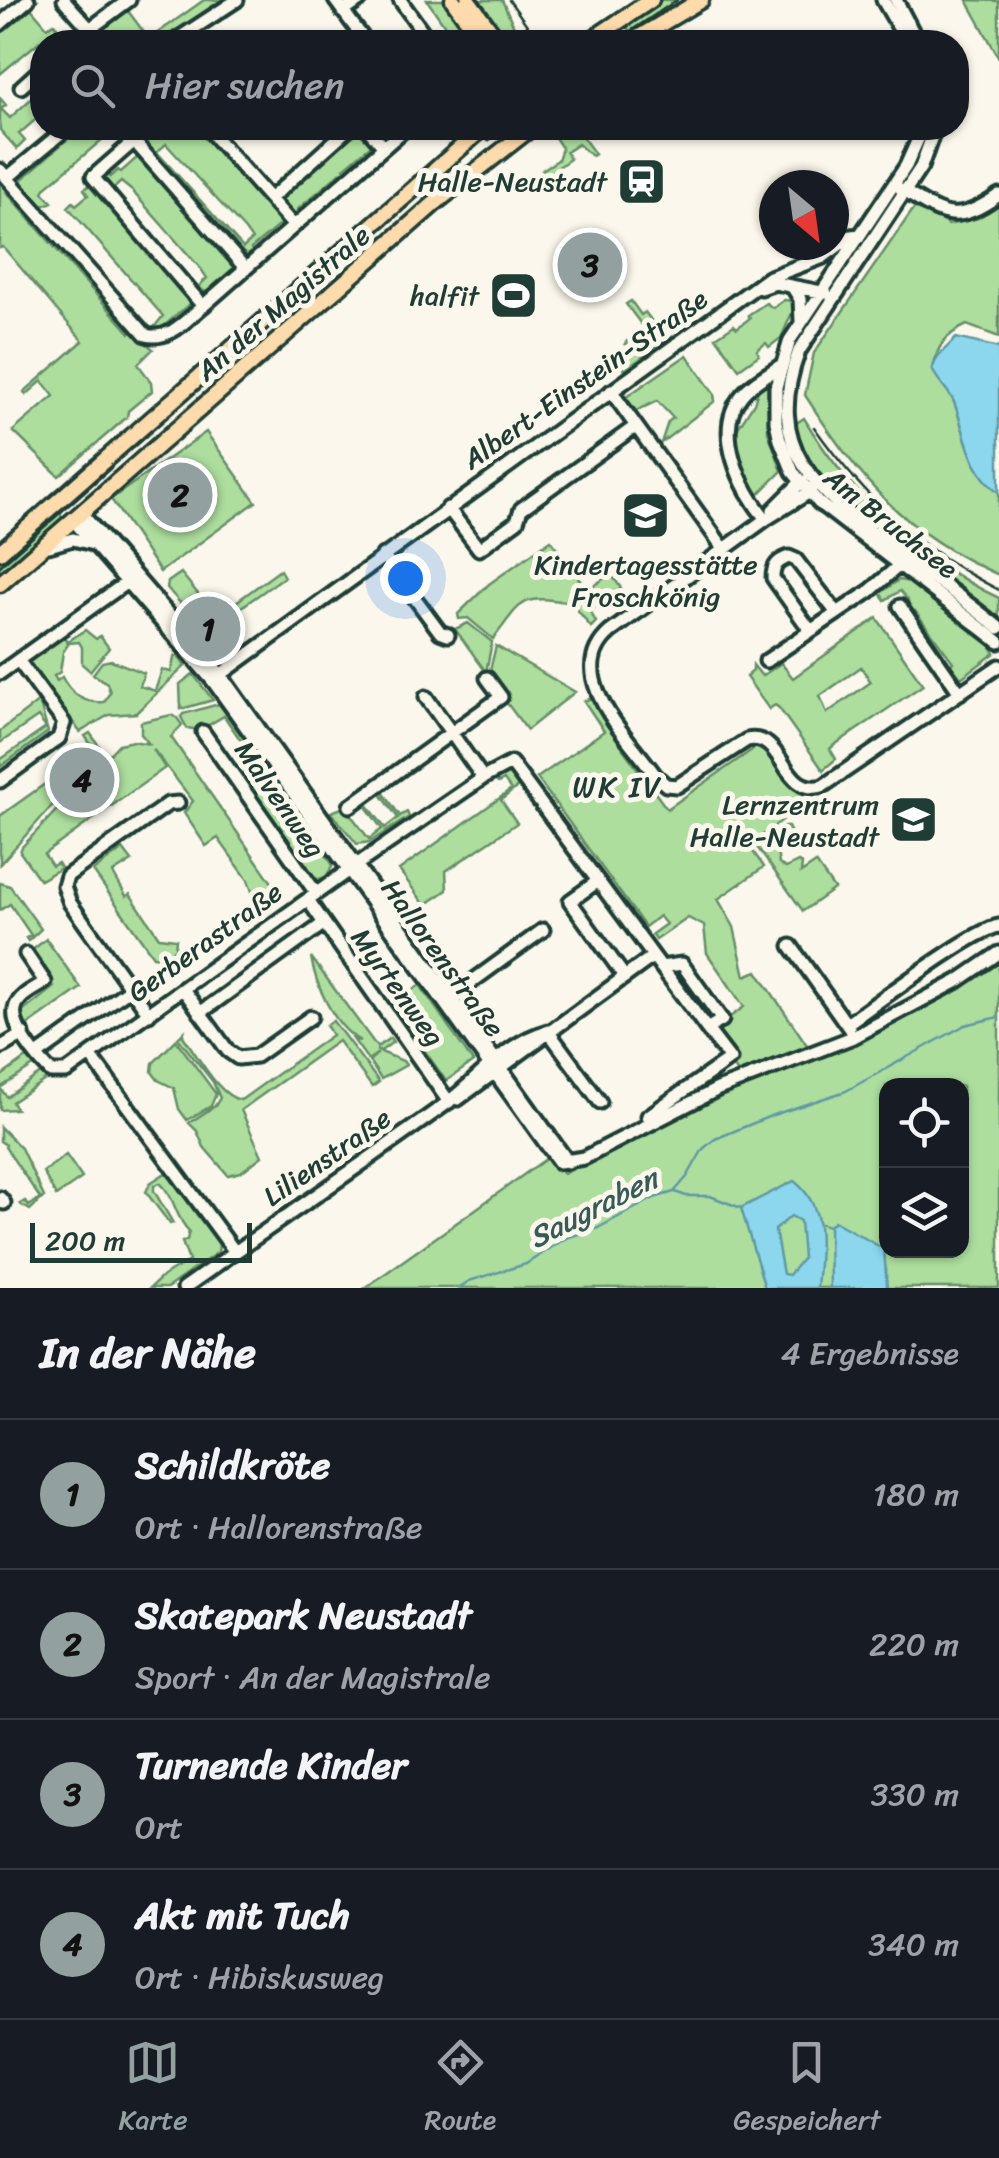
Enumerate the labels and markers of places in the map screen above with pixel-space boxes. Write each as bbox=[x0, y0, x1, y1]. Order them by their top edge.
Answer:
station icon: Halle-Neustadt bbox=[616, 155, 668, 207]
place label: Halle-Neustadt bbox=[418, 157, 609, 206]
pin: 3 bbox=[558, 228, 622, 302]
sports icon: halfit bbox=[488, 269, 540, 321]
place label: halfit bbox=[409, 271, 481, 320]
pin: 2 bbox=[148, 458, 212, 532]
school or university icon: Kindertagesstätte Froschkönig bbox=[620, 490, 672, 542]
place label: Kindertagesstätte Froschkönig bbox=[534, 540, 758, 621]
pin: 1 bbox=[176, 592, 240, 666]
pin: 4 bbox=[49, 742, 114, 818]
place label: Lernzentrum Halle-Neustadt bbox=[690, 780, 881, 861]
school or university icon: Lernzentrum Halle-Neustadt bbox=[888, 794, 940, 846]

